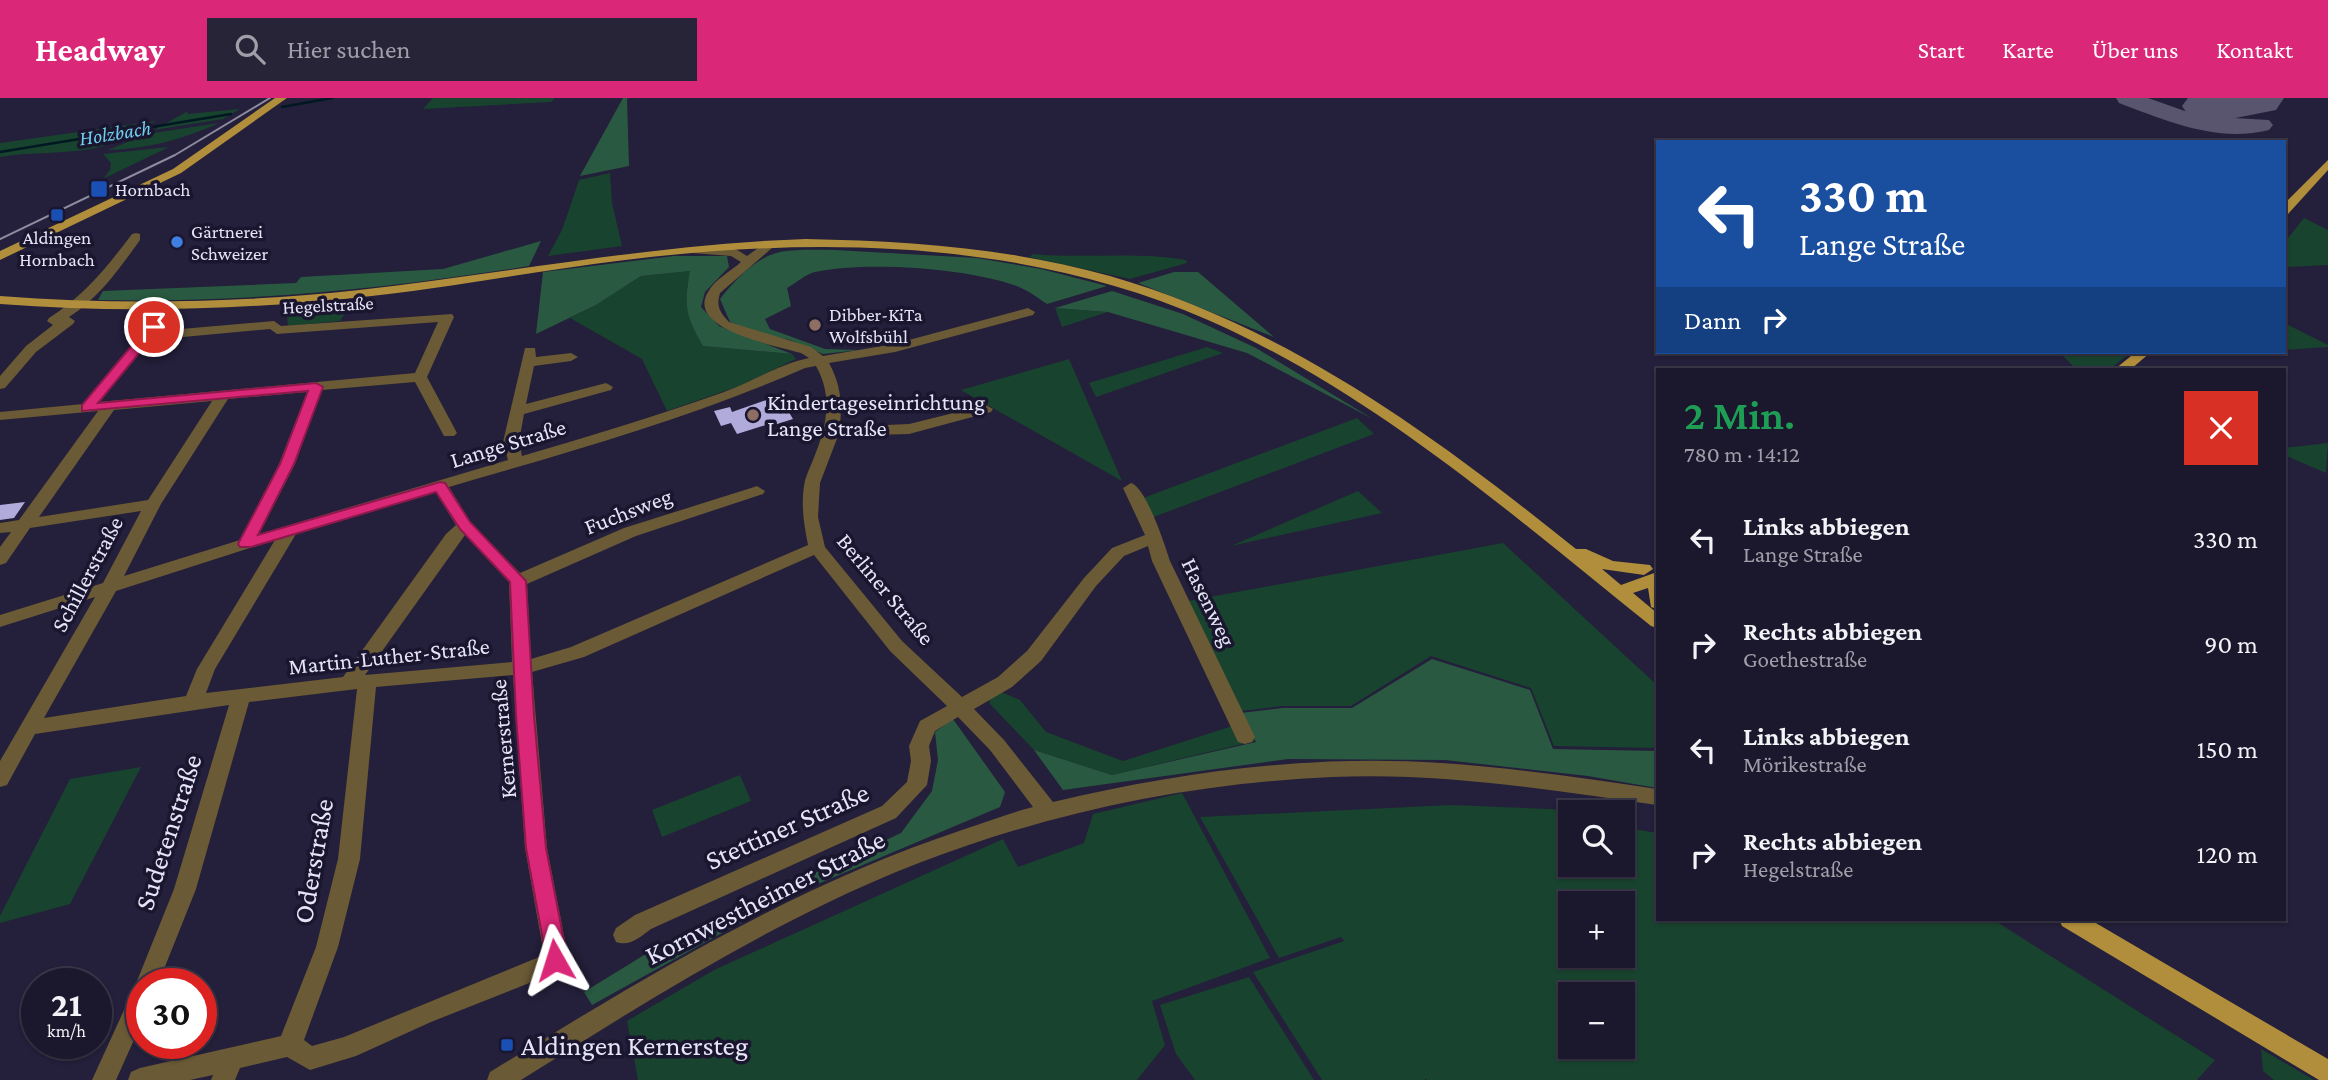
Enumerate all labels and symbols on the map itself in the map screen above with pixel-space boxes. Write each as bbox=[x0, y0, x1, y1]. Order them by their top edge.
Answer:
water label: Holzbach bbox=[77, 115, 153, 151]
marker: Hornbach bbox=[89, 179, 109, 199]
place label: Hornbach bbox=[115, 179, 190, 200]
marker: Aldingen Hornbach bbox=[49, 207, 65, 223]
place label: Gärtnerei Schweizer bbox=[191, 221, 268, 264]
place label: Aldingen Hornbach bbox=[19, 227, 95, 270]
marker: Gärtnerei Schweizer bbox=[169, 234, 185, 250]
street label: Hegelstraße bbox=[282, 292, 374, 318]
pin bbox=[124, 297, 184, 357]
place label: Dibber-KiTa Wolfsbühl bbox=[829, 304, 923, 347]
marker: Dibber-KiTa Wolfsbühl bbox=[807, 317, 823, 333]
place label: Kindertageseinrichtung Lange Straße bbox=[767, 389, 985, 441]
marker: Kindertageseinrichtung Lange Straße bbox=[745, 407, 761, 423]
street label: Lange Straße bbox=[447, 413, 569, 473]
street label: Fuchsweg bbox=[580, 482, 676, 540]
street label: Schillerstraße bbox=[46, 512, 128, 636]
street label: Berliner Straße bbox=[832, 528, 940, 650]
street label: Hasenweg bbox=[1176, 554, 1242, 650]
street label: Martin-Luther-Straße bbox=[287, 633, 491, 679]
street label: Kernerstraße bbox=[485, 678, 521, 800]
street label: Sudetenstraße bbox=[128, 750, 208, 914]
street label: Stettiner Straße bbox=[701, 776, 873, 876]
street label: Oderstraße bbox=[287, 796, 339, 926]
street label: Kornwestheimer Straße bbox=[640, 823, 890, 971]
position arrow bbox=[518, 923, 592, 997]
speed limit sign: 30 bbox=[126, 968, 217, 1059]
place label: Aldingen Kernersteg bbox=[521, 1030, 749, 1061]
marker: Aldingen Kernersteg bbox=[499, 1037, 515, 1053]

